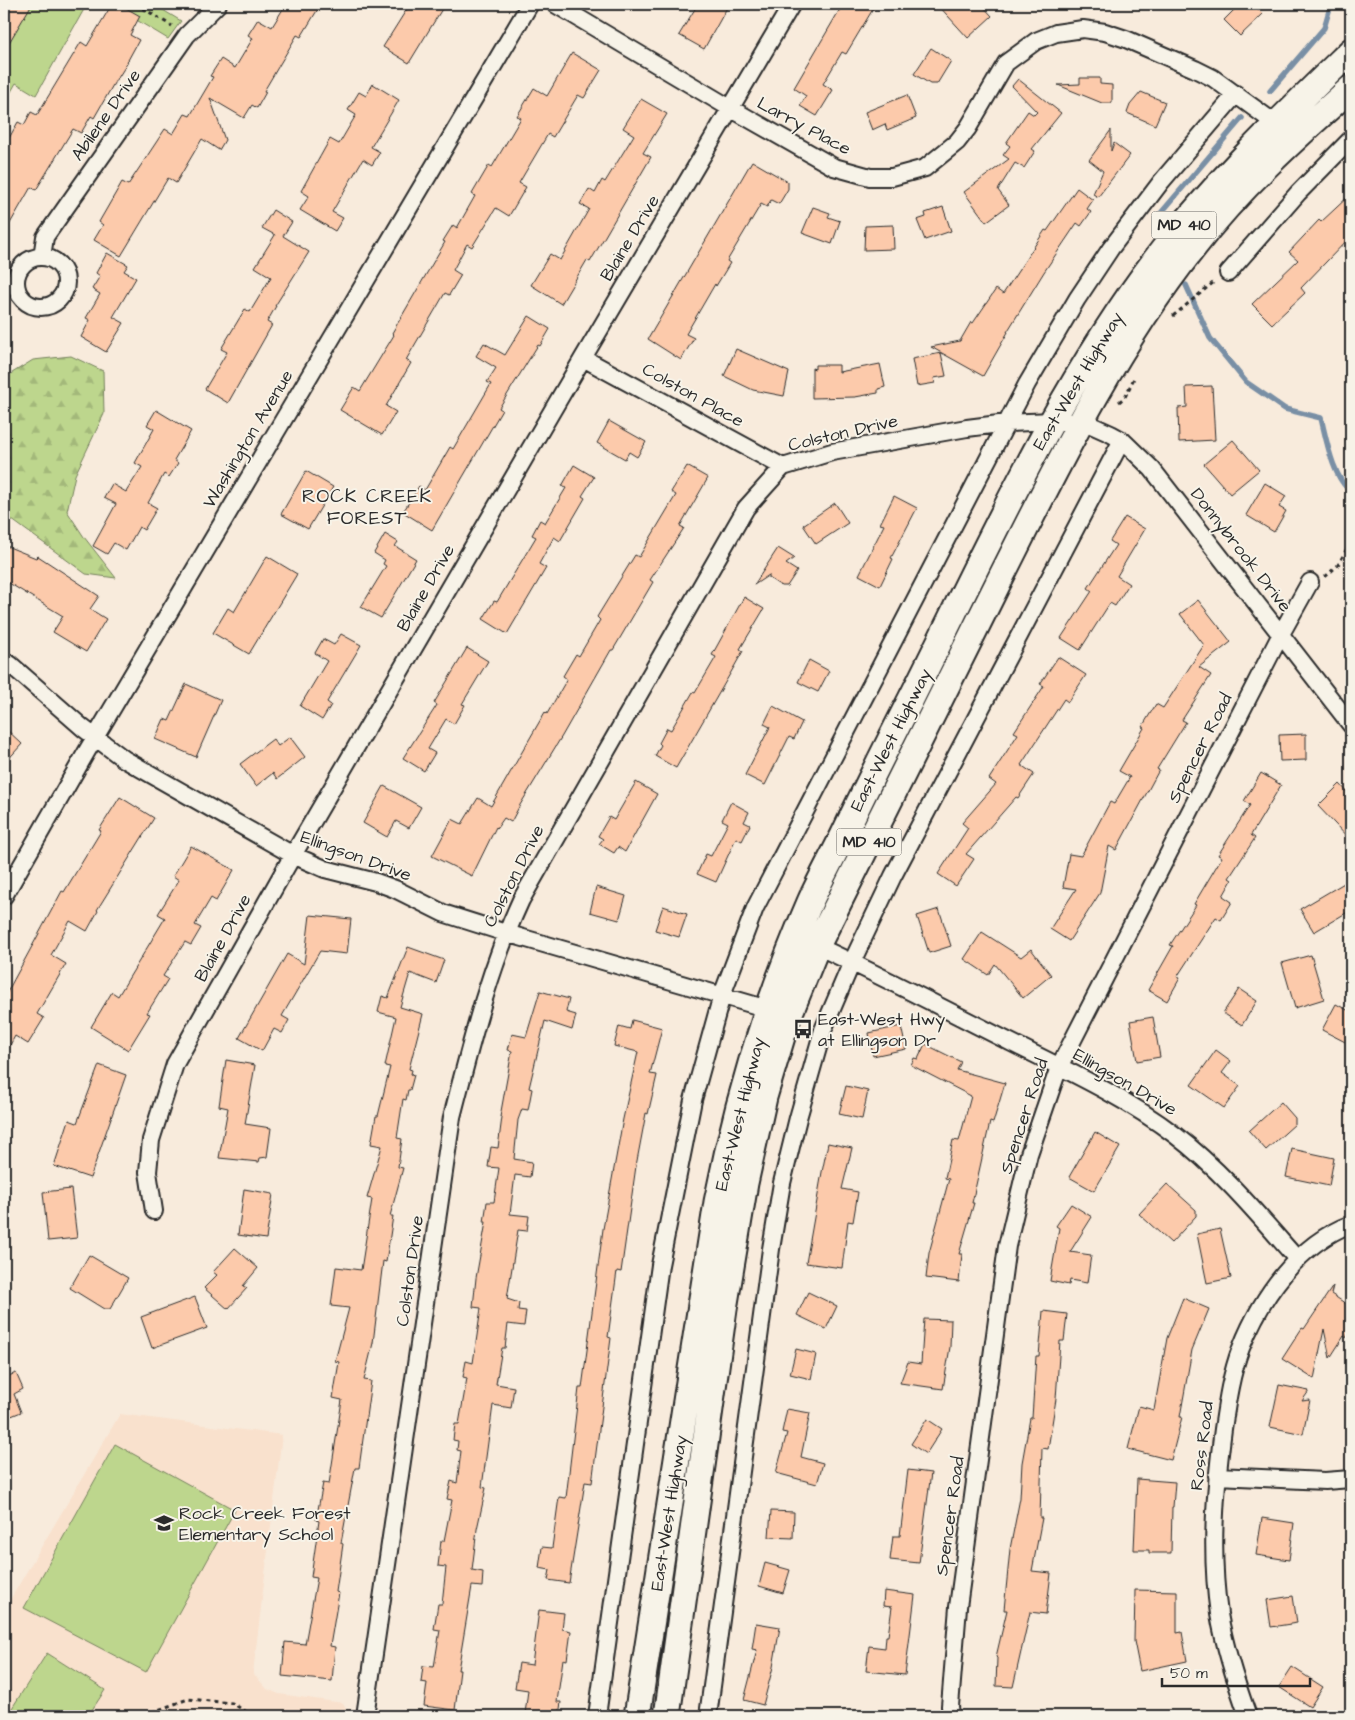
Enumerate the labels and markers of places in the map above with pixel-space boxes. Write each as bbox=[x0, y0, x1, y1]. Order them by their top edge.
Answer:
place label: East-West Hwy at Ellingson Dr bbox=[818, 1007, 945, 1054]
bus stop icon: East-West Hwy at Ellingson Dr bbox=[792, 1018, 814, 1040]
place label: Rock Creek Forest Elementary School bbox=[179, 1501, 351, 1548]
school or university icon: Rock Creek Forest Elementary School bbox=[153, 1512, 175, 1534]

